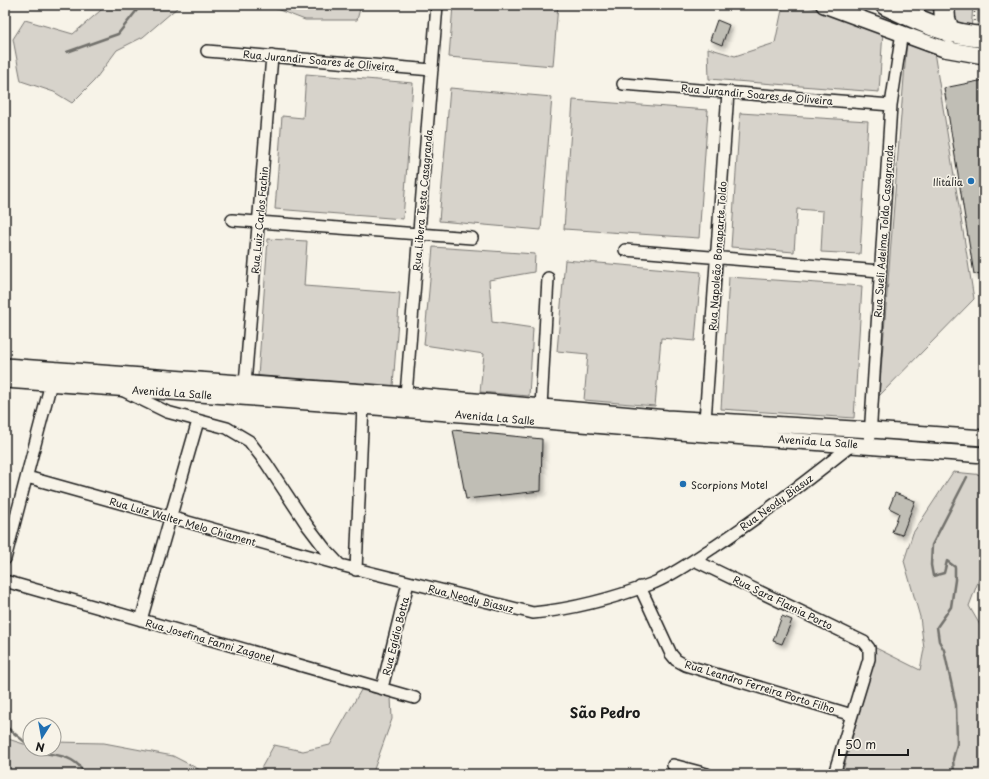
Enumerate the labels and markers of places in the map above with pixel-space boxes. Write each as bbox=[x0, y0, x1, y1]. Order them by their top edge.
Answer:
place label: Ilitália bbox=[933, 174, 964, 189]
marker: Ilitália bbox=[966, 176, 976, 186]
place label: Scorpions Motel bbox=[691, 477, 768, 492]
marker: Scorpions Motel bbox=[678, 479, 688, 489]

